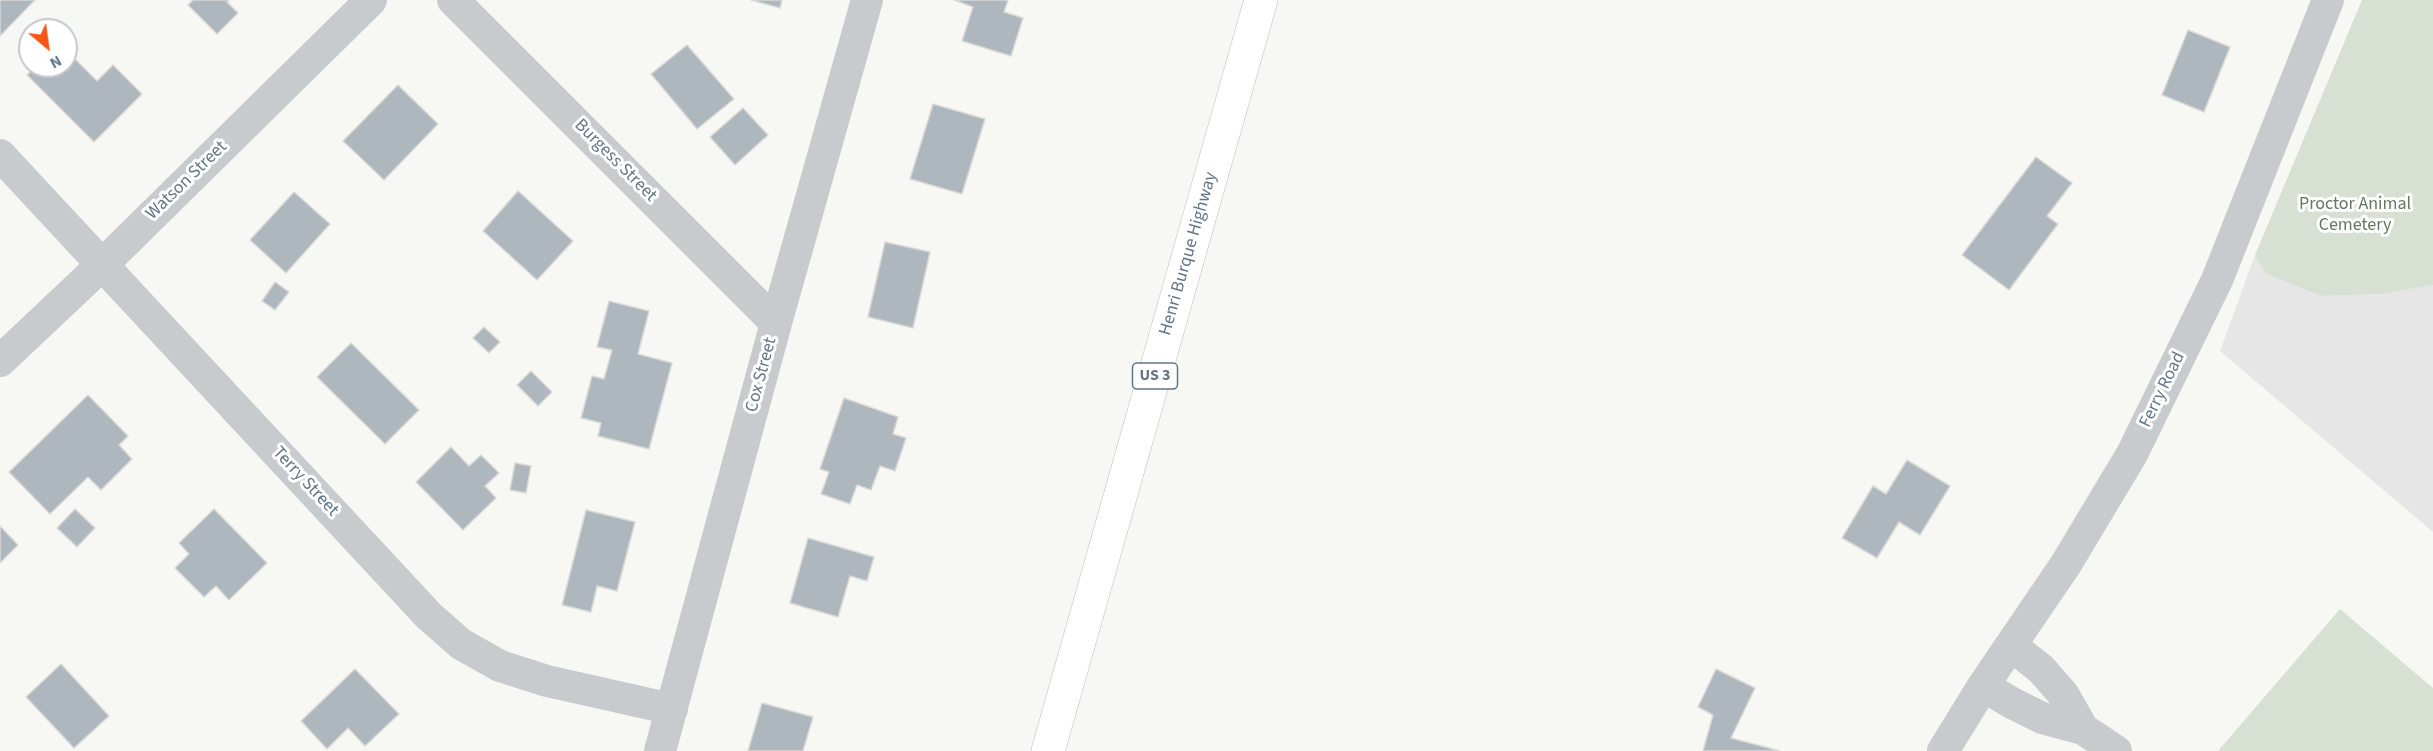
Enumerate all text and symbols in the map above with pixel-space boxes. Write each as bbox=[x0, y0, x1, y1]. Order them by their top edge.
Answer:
north arrow bbox=[18, 18, 78, 78]
text: N bbox=[46, 50, 66, 74]
street label: Burgess Street bbox=[569, 115, 661, 207]
street label: Watson Street bbox=[142, 137, 232, 225]
street label: Henri Burque Highway bbox=[1155, 170, 1223, 338]
park label: Proctor Animal Cemetery bbox=[2299, 194, 2411, 236]
street label: Cox Street bbox=[742, 335, 782, 415]
street label: Ferry Road bbox=[2136, 349, 2190, 431]
road number: US 3 bbox=[1132, 363, 1178, 389]
street label: Terry Street bbox=[267, 443, 343, 521]

